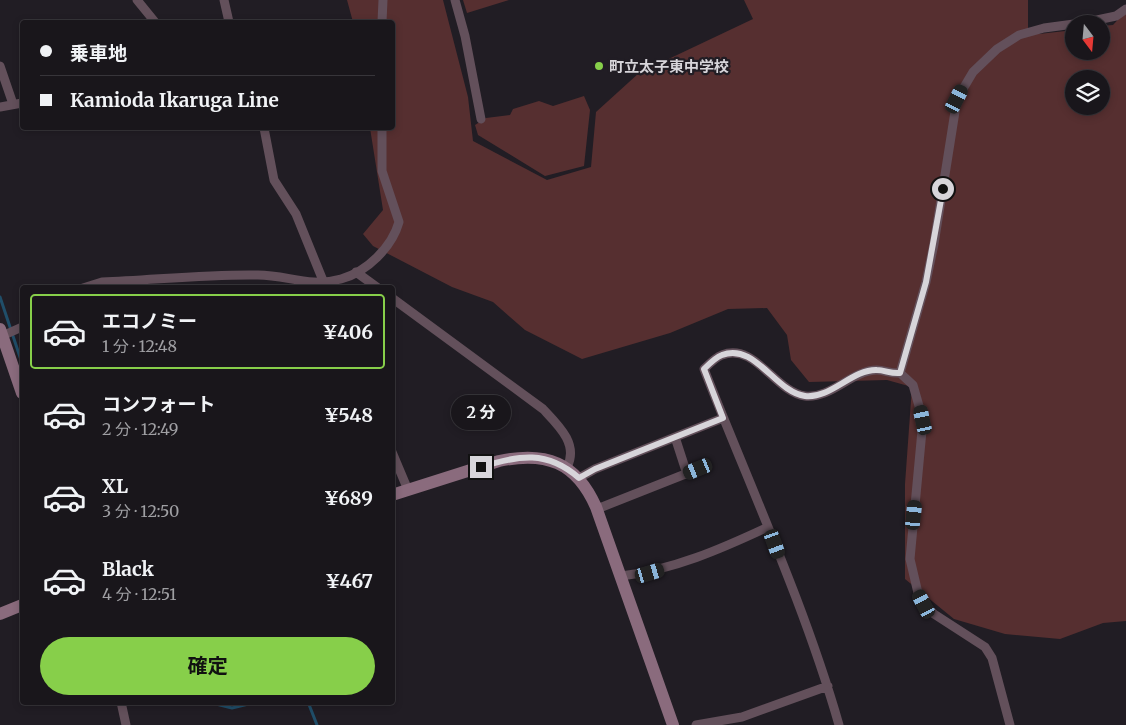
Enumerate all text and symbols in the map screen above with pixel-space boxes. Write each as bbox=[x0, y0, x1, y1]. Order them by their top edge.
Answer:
north arrow bbox=[1065, 15, 1110, 60]
map controls bbox=[1065, 15, 1110, 115]
text: 乗車地 bbox=[70, 41, 127, 65]
place label: 町立太子東中学校 bbox=[609, 57, 729, 76]
marker: 町立太子東中学校 bbox=[593, 60, 605, 72]
button: layers bbox=[1065, 70, 1110, 115]
car bbox=[943, 82, 970, 116]
text: Kamioda Ikaruga Line bbox=[70, 88, 279, 112]
route start bbox=[932, 178, 954, 200]
icon: car bbox=[42, 309, 87, 354]
text: エコノミー bbox=[102, 309, 197, 333]
text: ¥406 bbox=[323, 320, 373, 344]
text: 1 分 · 12:48 bbox=[102, 336, 177, 356]
icon: car bbox=[42, 392, 87, 437]
text: コンフォート bbox=[102, 392, 215, 416]
callout: 2 分 bbox=[451, 394, 511, 430]
text: 2 分 bbox=[466, 402, 496, 422]
text: ¥548 bbox=[324, 403, 373, 427]
car bbox=[912, 404, 933, 436]
text: 2 分 · 12:49 bbox=[102, 419, 179, 439]
route end bbox=[470, 456, 492, 478]
car bbox=[681, 456, 714, 482]
text: XL bbox=[102, 474, 128, 498]
icon: car bbox=[42, 475, 87, 520]
text: ¥689 bbox=[324, 486, 373, 510]
car bbox=[904, 499, 923, 531]
text: 3 分 · 12:50 bbox=[102, 501, 179, 521]
car bbox=[762, 527, 787, 561]
text: Black bbox=[102, 557, 154, 581]
icon: car bbox=[42, 558, 87, 603]
car bbox=[633, 562, 666, 584]
text: ¥467 bbox=[325, 569, 373, 593]
text: 4 分 · 12:51 bbox=[102, 584, 177, 604]
car bbox=[910, 587, 937, 621]
button: 確定 bbox=[40, 637, 375, 695]

